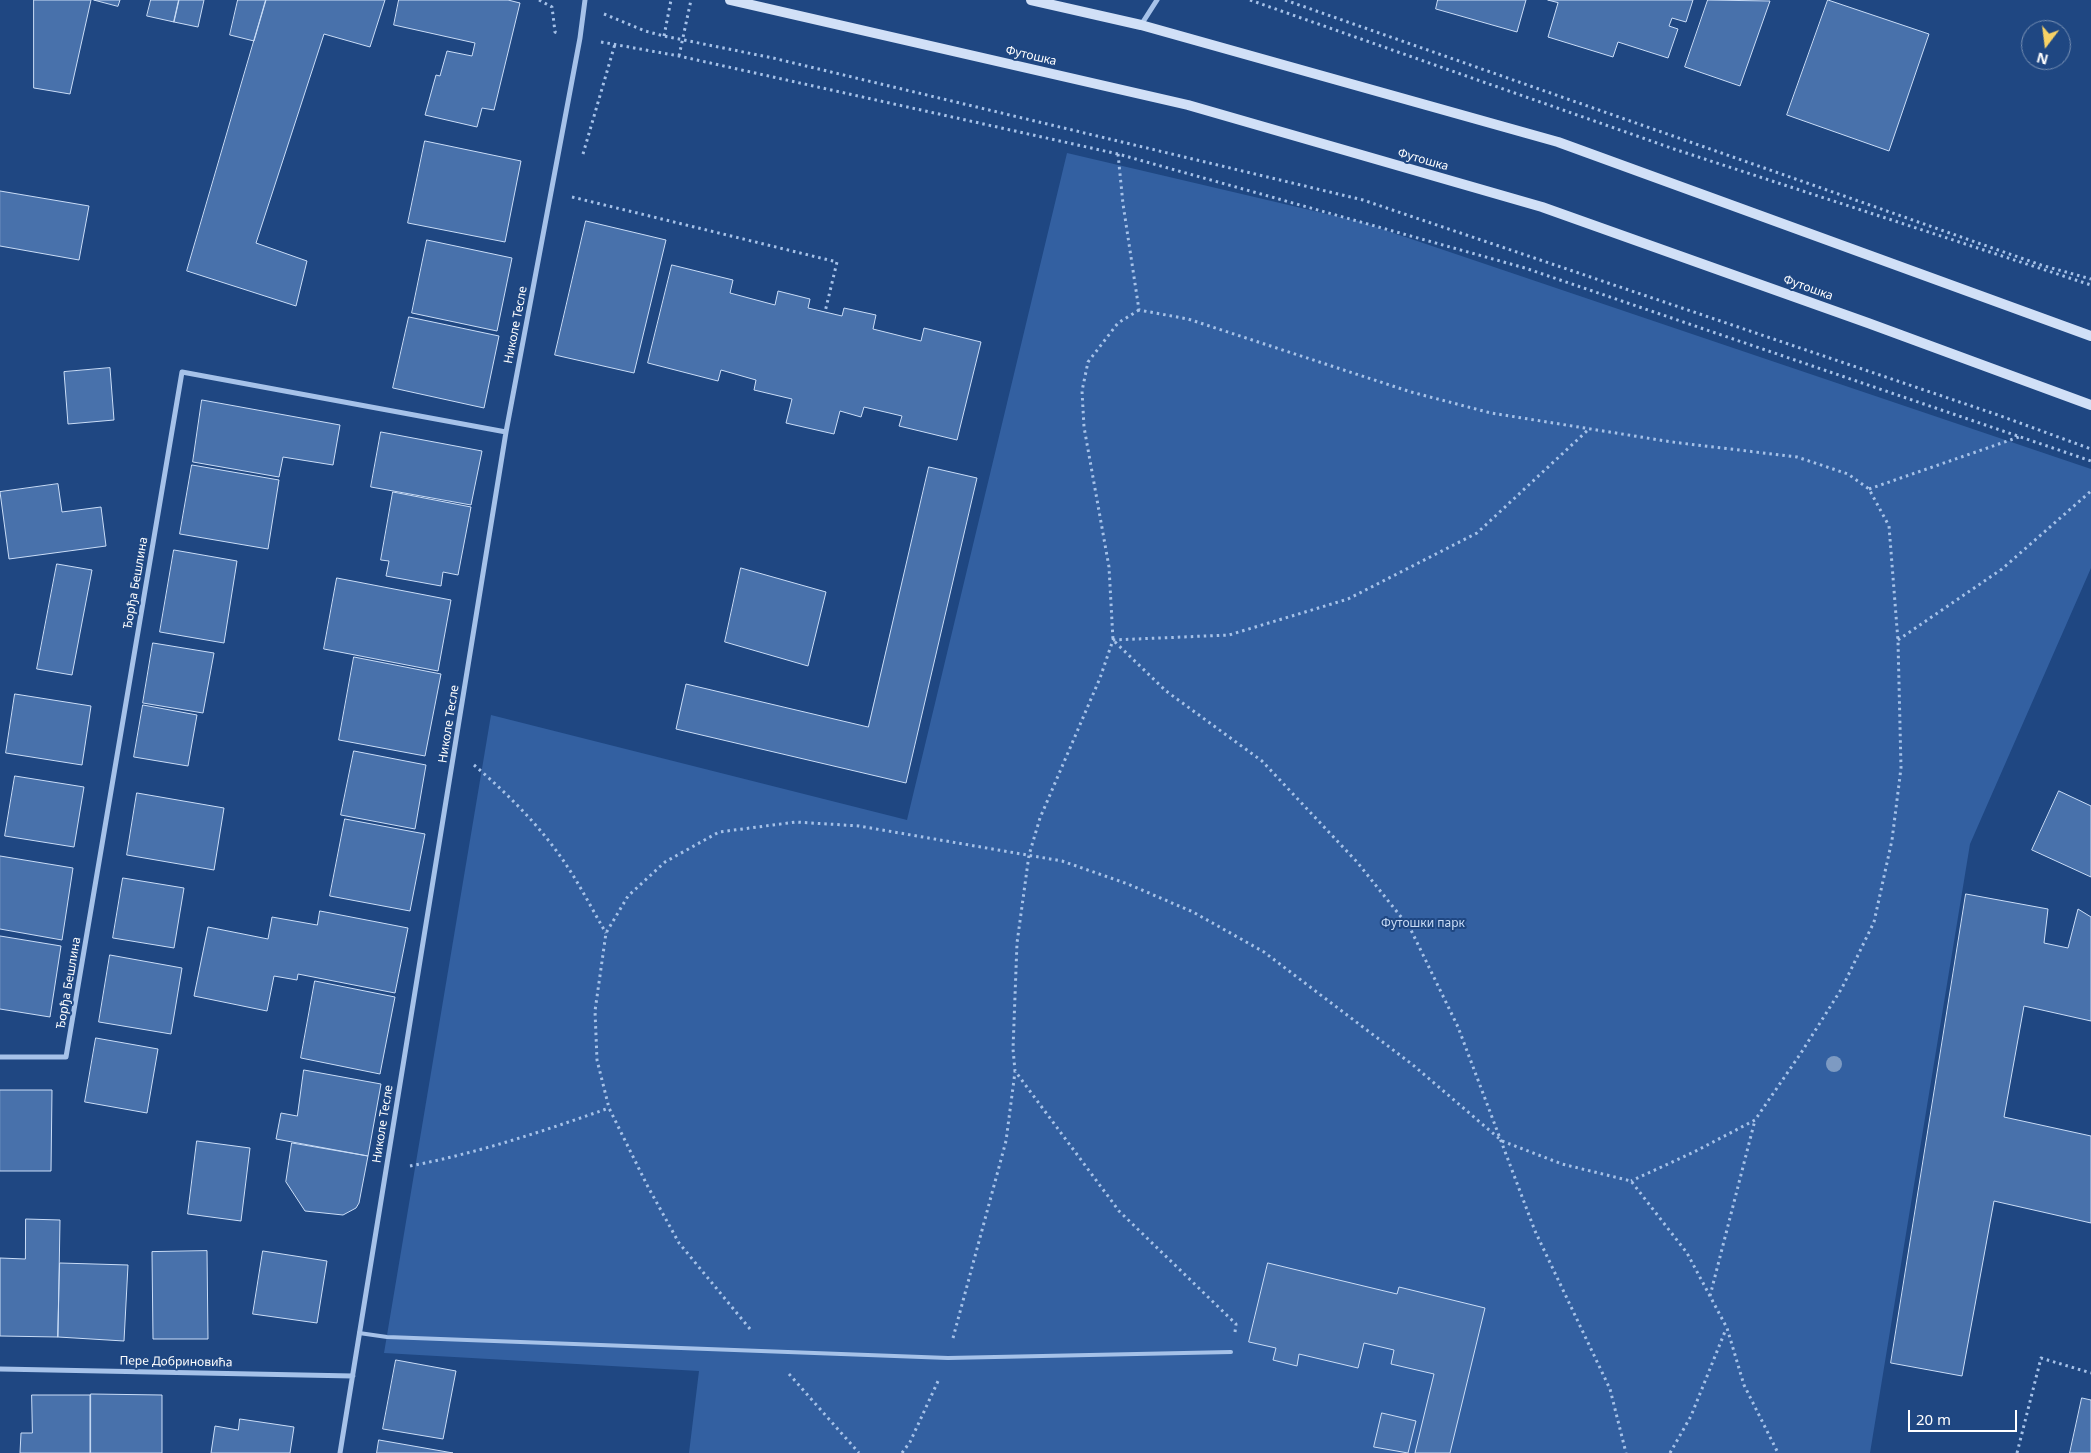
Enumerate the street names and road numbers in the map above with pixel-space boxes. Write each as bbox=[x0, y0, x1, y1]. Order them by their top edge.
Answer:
street label: Футошка bbox=[1004, 43, 1058, 69]
street label: Футошка bbox=[1396, 146, 1450, 174]
street label: Футошка bbox=[1781, 272, 1835, 304]
street label: Николе Тесле bbox=[501, 285, 531, 365]
street label: Ђорђа Бешлина bbox=[121, 536, 151, 630]
street label: Николе Тесле bbox=[436, 684, 462, 764]
street label: Ђорђа Бешлина bbox=[54, 936, 84, 1030]
street label: Николе Тесле bbox=[370, 1084, 396, 1164]
street label: Пере Добриновића bbox=[119, 1354, 233, 1370]

